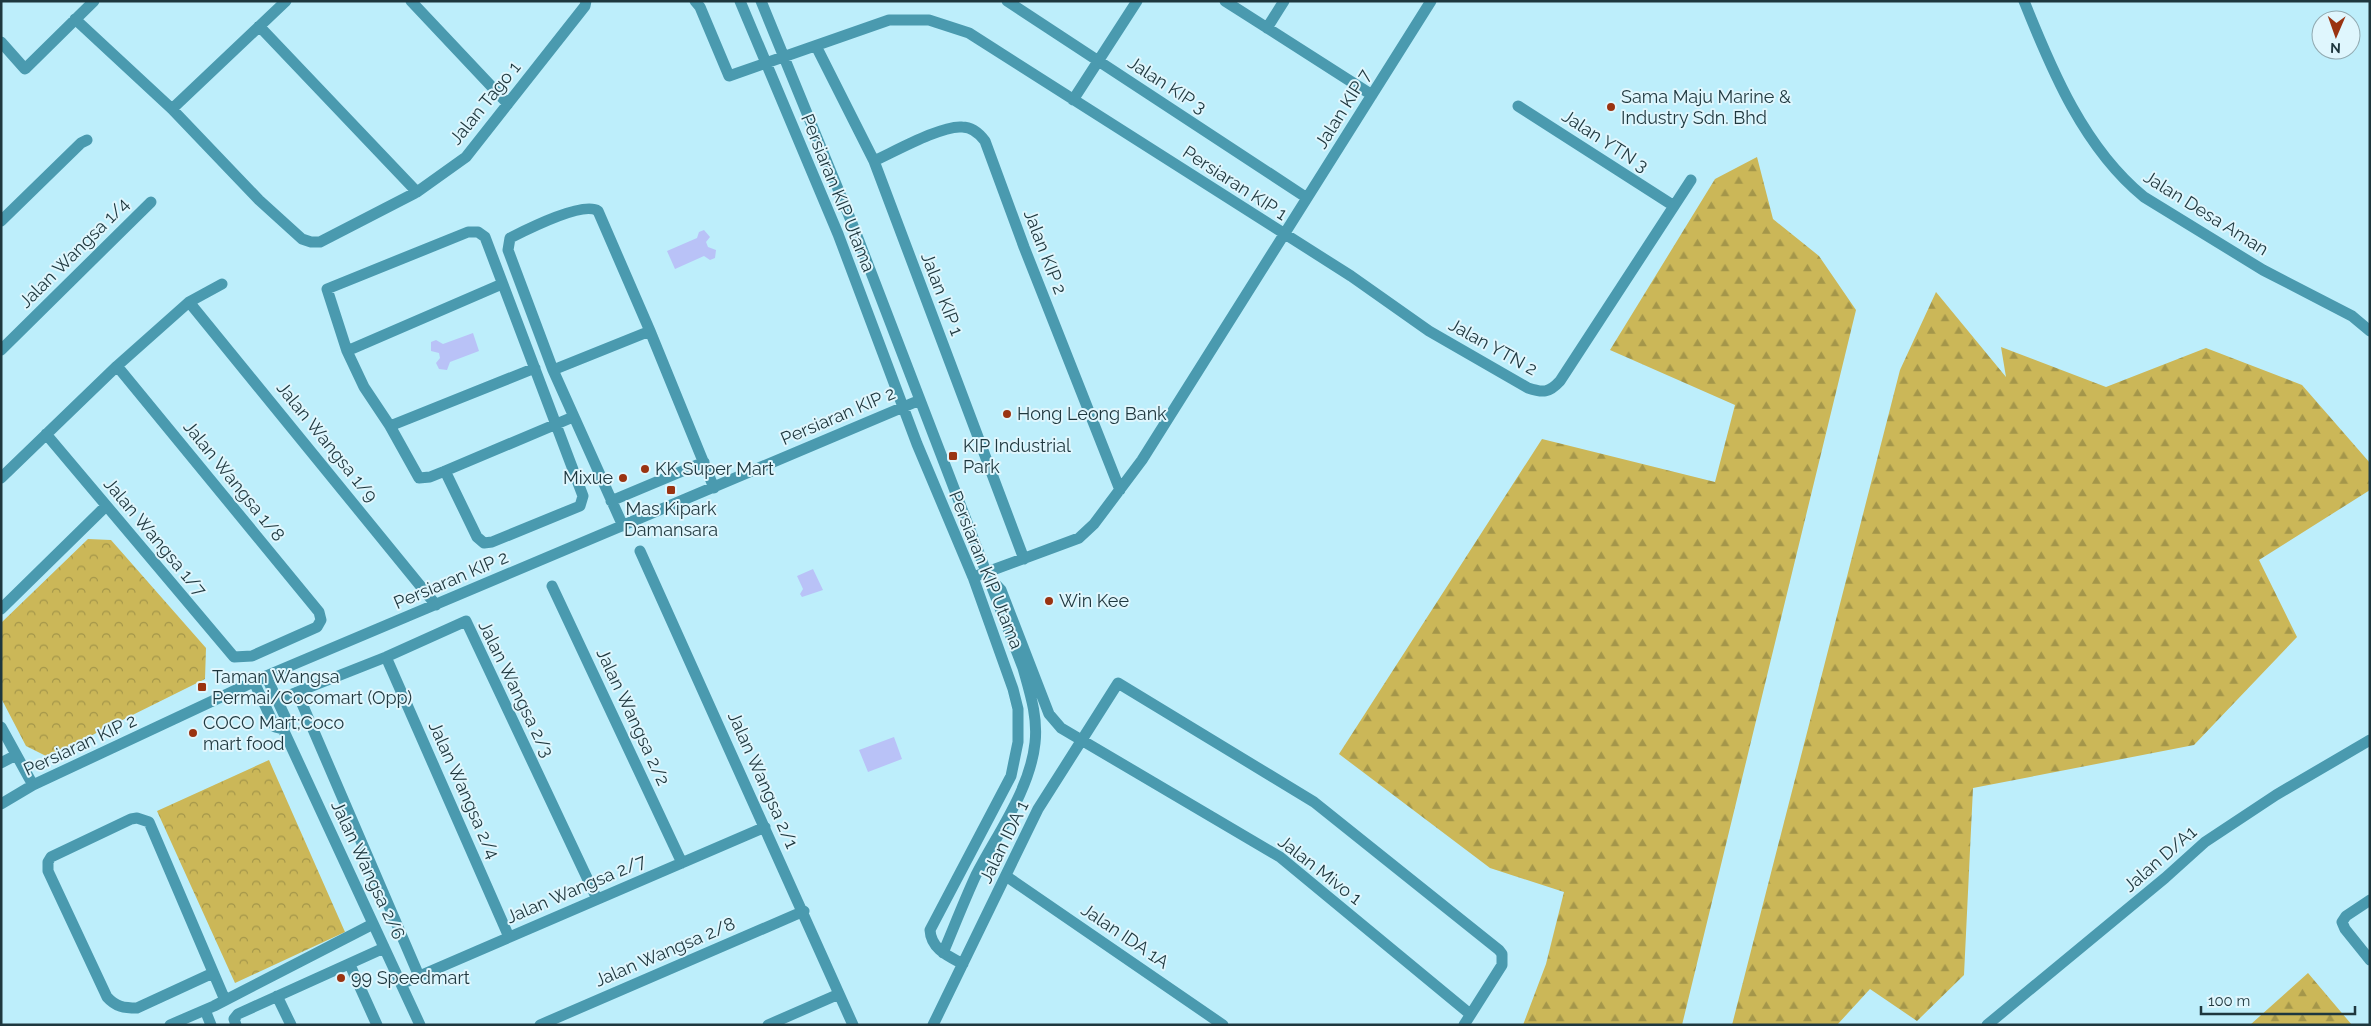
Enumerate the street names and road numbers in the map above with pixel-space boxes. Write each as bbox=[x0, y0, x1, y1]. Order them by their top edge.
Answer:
street label: Jalan KIP 3 bbox=[1124, 52, 1210, 118]
street label: Jalan Tago 1 bbox=[445, 57, 525, 148]
street label: Jalan KIP 7 bbox=[1310, 65, 1375, 152]
street label: Jalan YTN 3 bbox=[1558, 105, 1652, 176]
street label: Persiaran KIP Utama bbox=[797, 111, 880, 275]
street label: Persiaran KIP 1 bbox=[1179, 141, 1292, 224]
street label: Jalan Desa Aman bbox=[2140, 166, 2273, 259]
street label: Jalan Wangsa 1/4 bbox=[14, 193, 133, 312]
street label: Jalan KIP 2 bbox=[1020, 207, 1071, 297]
street label: Jalan KIP 1 bbox=[917, 249, 968, 339]
street label: Jalan YTN 2 bbox=[1445, 314, 1541, 380]
street label: Jalan Wangsa 1/9 bbox=[273, 377, 382, 506]
street label: Persiaran KIP 2 bbox=[777, 382, 898, 449]
street label: Jalan Wangsa 1/8 bbox=[179, 416, 289, 545]
street label: Jalan Wangsa 1/7 bbox=[100, 473, 211, 600]
street label: Persiaran KIP Utama bbox=[945, 488, 1028, 652]
street label: Persiaran KIP 2 bbox=[390, 546, 511, 613]
street label: Jalan Wangsa 2/3 bbox=[474, 617, 559, 760]
street label: Jalan Wangsa 2/2 bbox=[592, 645, 674, 789]
street label: Jalan Wangsa 2/1 bbox=[724, 708, 803, 852]
street label: Persiaran KIP 2 bbox=[20, 709, 140, 780]
street label: Jalan Wangsa 2/4 bbox=[425, 718, 504, 862]
street label: Jalan Wangsa 2/6 bbox=[327, 797, 410, 943]
street label: Jalan IDA 1 bbox=[975, 797, 1033, 886]
street label: Jalan D/A1 bbox=[2119, 821, 2201, 896]
street label: Jalan Mivo 1 bbox=[1274, 831, 1366, 909]
street label: Jalan Wangsa 2/7 bbox=[503, 849, 649, 927]
street label: Jalan IDA 1A bbox=[1078, 899, 1173, 973]
street label: Jalan Wangsa 2/8 bbox=[591, 912, 738, 991]

